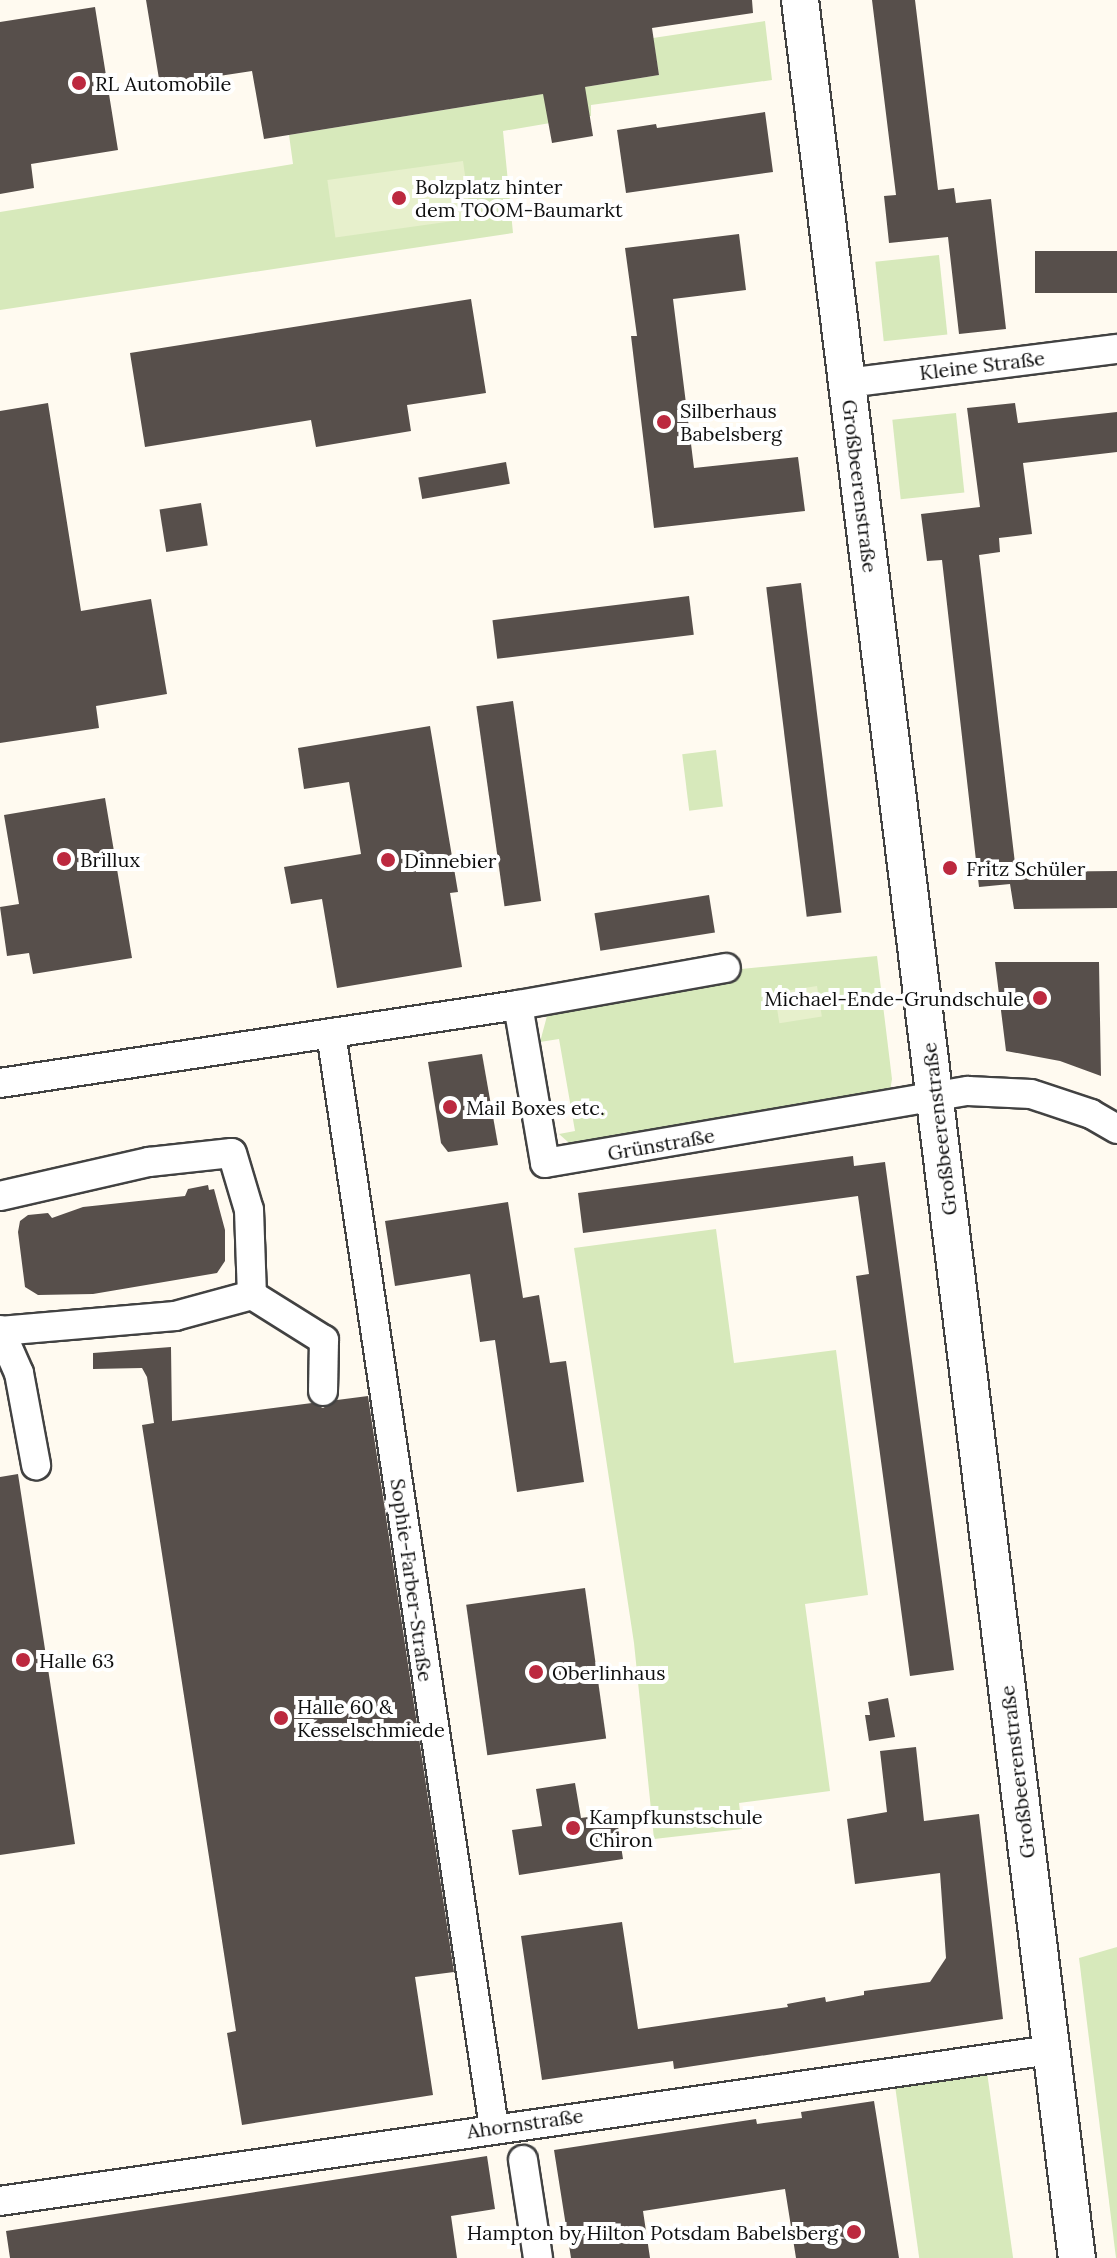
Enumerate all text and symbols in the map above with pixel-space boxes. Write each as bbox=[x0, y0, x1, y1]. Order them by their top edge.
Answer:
place label: RL Automobile bbox=[95, 71, 231, 95]
marker: RL Automobile bbox=[70, 74, 88, 92]
place label: Bolzplatz hinter dem TOOM-Baumarkt bbox=[415, 174, 623, 221]
marker: Bolzplatz hinter dem TOOM-Baumarkt bbox=[390, 189, 408, 207]
street label: Kleine Straße bbox=[918, 345, 1046, 385]
place label: Silberhaus Babelsberg bbox=[680, 398, 782, 445]
street label: Großbeerenstraße bbox=[837, 398, 883, 574]
marker: Silberhaus Babelsberg bbox=[655, 413, 673, 431]
place label: Brillux bbox=[80, 847, 140, 871]
place label: Dinnebier bbox=[404, 848, 496, 872]
marker: Brillux bbox=[55, 850, 73, 868]
marker: Dinnebier bbox=[379, 851, 397, 869]
place label: Fritz Schüler bbox=[966, 856, 1085, 880]
marker: Fritz Schüler bbox=[941, 859, 959, 877]
place label: Michael-Ende-Grundschule bbox=[764, 986, 1024, 1010]
marker: Michael-Ende-Grundschule bbox=[1031, 989, 1049, 1007]
street label: Großbeerenstraße bbox=[916, 1041, 962, 1217]
place label: Mail Boxes etc. bbox=[466, 1095, 605, 1119]
marker: Mail Boxes etc. bbox=[441, 1098, 459, 1116]
street label: Grünstraße bbox=[606, 1123, 716, 1165]
street label: Sophie-Farber-Straße bbox=[386, 1477, 438, 1683]
place label: Halle 63 bbox=[39, 1648, 114, 1672]
marker: Halle 63 bbox=[14, 1651, 32, 1669]
place label: Oberlinhaus bbox=[552, 1660, 666, 1684]
marker: Oberlinhaus bbox=[527, 1663, 545, 1681]
street label: Großbeerenstraße bbox=[994, 1684, 1040, 1860]
place label: Halle 60 & Kesselschmiede bbox=[297, 1694, 445, 1741]
marker: Halle 60 & Kesselschmiede bbox=[272, 1709, 290, 1727]
place label: Kampfkunstschule Chiron bbox=[589, 1804, 763, 1851]
marker: Kampfkunstschule Chiron bbox=[564, 1819, 582, 1837]
street label: Ahornstraße bbox=[465, 2103, 585, 2143]
place label: Hampton by Hilton Potsdam Babelsberg bbox=[467, 2220, 838, 2244]
marker: Hampton by Hilton Potsdam Babelsberg bbox=[845, 2223, 863, 2241]

